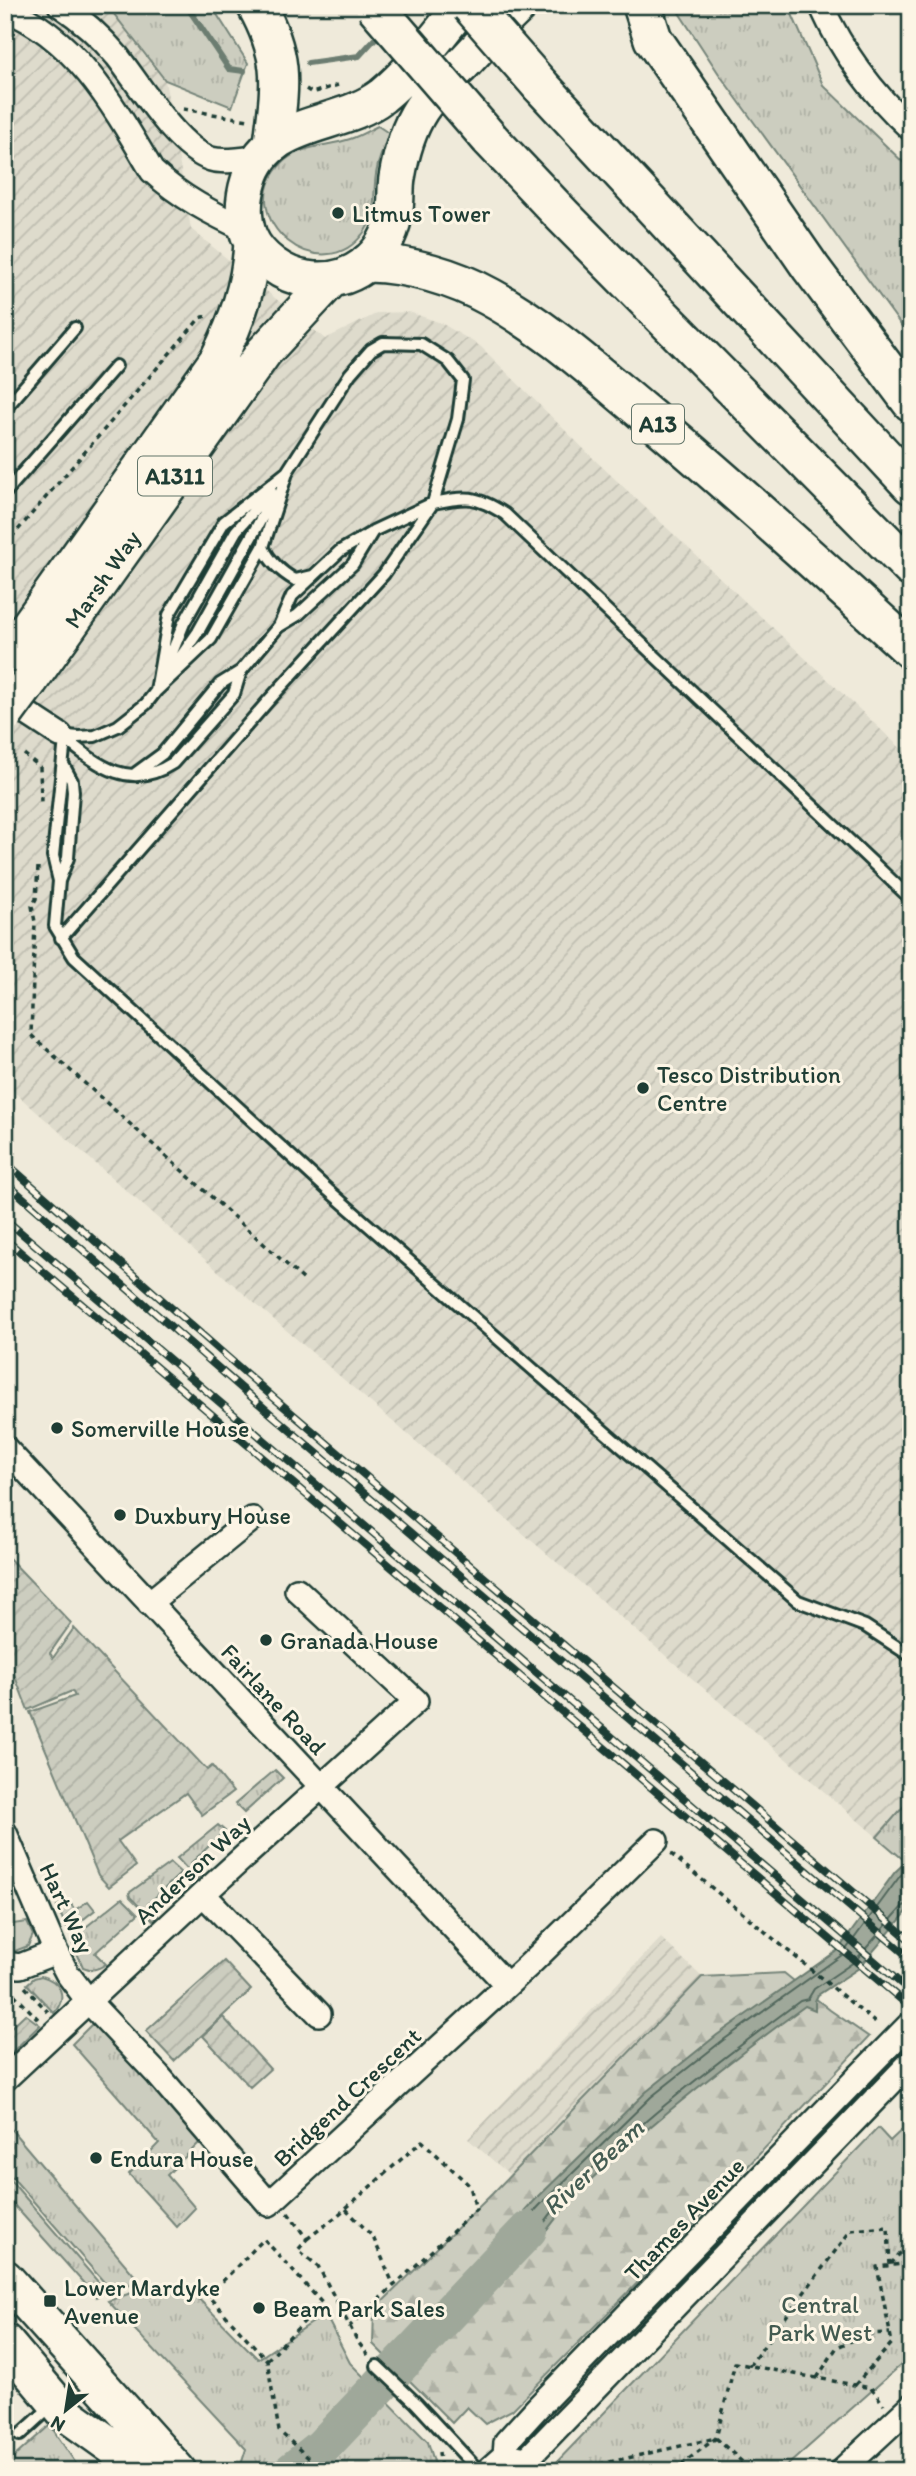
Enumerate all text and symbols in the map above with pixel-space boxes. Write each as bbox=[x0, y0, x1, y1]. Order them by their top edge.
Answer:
place label: Litmus Tower bbox=[352, 199, 490, 228]
marker: Litmus Tower bbox=[330, 205, 346, 221]
road number: A13 bbox=[632, 404, 684, 444]
road number: A1311 bbox=[138, 456, 212, 496]
street label: Marsh Way bbox=[58, 524, 146, 634]
place label: Tesco Distribution Centre bbox=[657, 1060, 841, 1117]
marker: Tesco Distribution Centre bbox=[635, 1080, 651, 1096]
place label: Somerville House bbox=[71, 1414, 249, 1443]
marker: Somerville House bbox=[49, 1420, 65, 1436]
place label: Duxbury House bbox=[134, 1501, 291, 1530]
marker: Duxbury House bbox=[112, 1507, 128, 1523]
place label: Granada House bbox=[280, 1626, 438, 1655]
marker: Granada House bbox=[258, 1632, 274, 1648]
street label: Fairlane Road bbox=[215, 1637, 333, 1761]
street label: Anderson Way bbox=[128, 1807, 257, 1930]
street label: Hart Way bbox=[33, 1858, 101, 1959]
street label: Bridgend Crescent bbox=[267, 2021, 427, 2173]
water label: River Beam bbox=[536, 2112, 650, 2222]
place label: Endura House bbox=[110, 2144, 254, 2173]
marker: Endura House bbox=[88, 2150, 104, 2166]
street label: Thames Avenue bbox=[618, 2151, 750, 2287]
place label: Lower Mardyke Avenue bbox=[64, 2273, 220, 2330]
park label: Central Park West bbox=[768, 2290, 872, 2347]
marker: Lower Mardyke Avenue bbox=[42, 2293, 58, 2309]
place label: Beam Park Sales bbox=[273, 2294, 445, 2323]
marker: Beam Park Sales bbox=[251, 2300, 267, 2316]
north arrow bbox=[32, 2374, 102, 2444]
text: N bbox=[46, 2411, 69, 2437]

